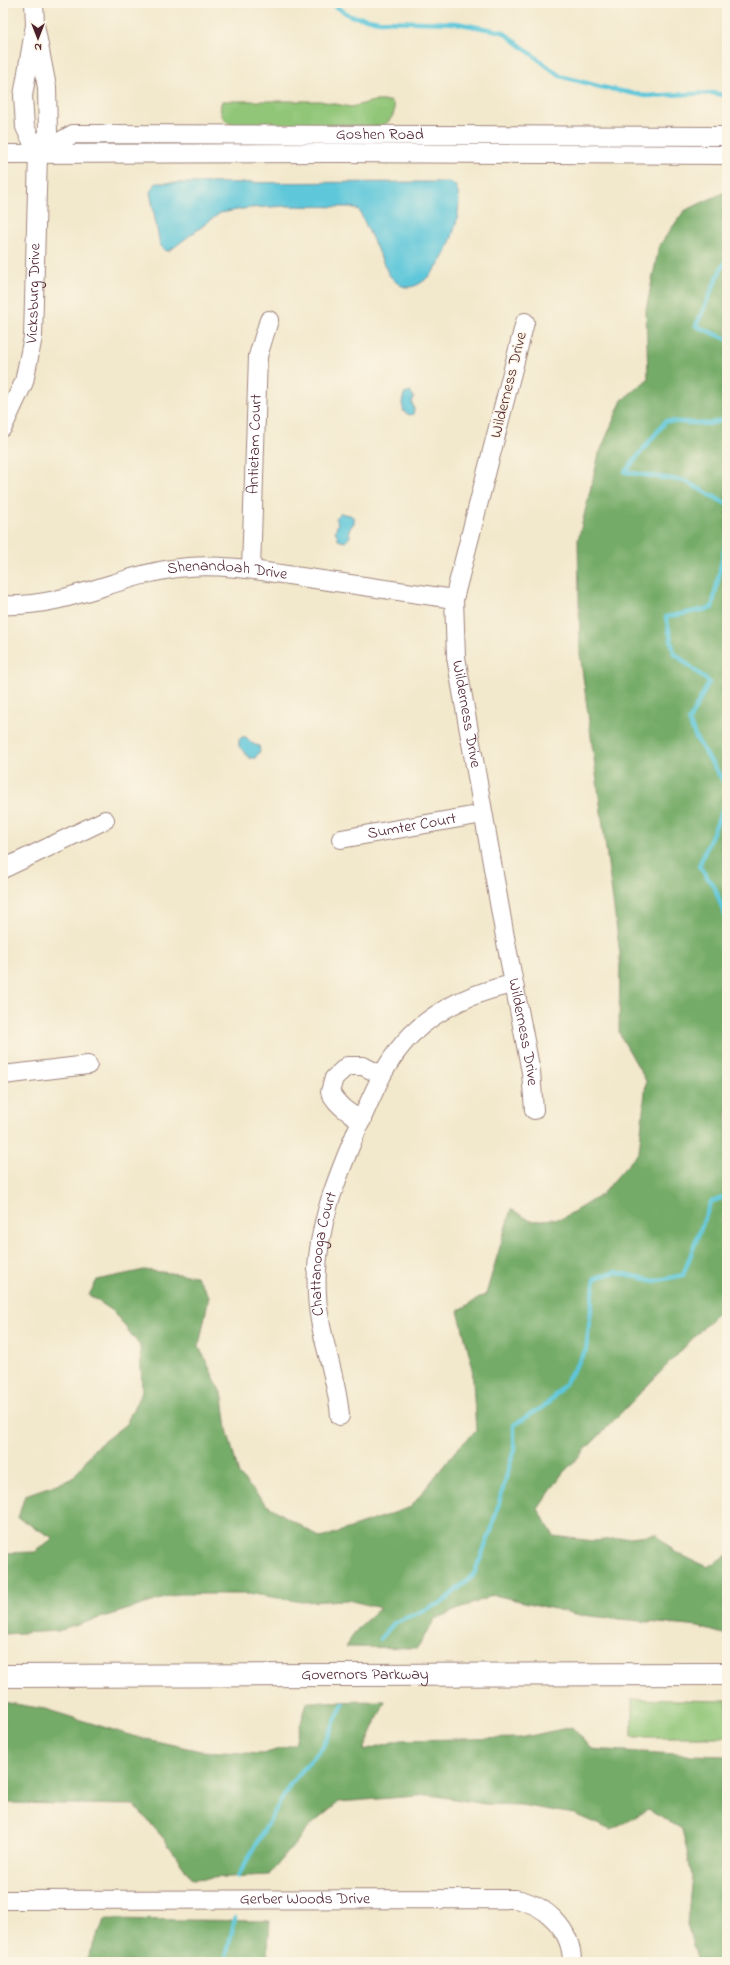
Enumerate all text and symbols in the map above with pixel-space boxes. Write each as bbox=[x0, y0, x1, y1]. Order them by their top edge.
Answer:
north arrow bbox=[18, 18, 58, 58]
text: N bbox=[34, 39, 42, 55]
street label: Goshen Road bbox=[336, 123, 424, 147]
street label: Vicksburg Drive bbox=[20, 242, 48, 347]
street label: Wilderness Drive bbox=[484, 329, 534, 441]
street label: Antietam Court bbox=[241, 393, 269, 495]
street label: Shenandoah Drive bbox=[165, 554, 290, 587]
street label: Wilderness Drive bbox=[445, 659, 487, 771]
street label: Sumter Court bbox=[366, 807, 459, 846]
street label: Wilderness Drive bbox=[501, 976, 544, 1087]
street label: Chattanooga Court bbox=[305, 1188, 344, 1318]
street label: Governors Parkway bbox=[301, 1663, 429, 1687]
street label: Gerber Woods Drive bbox=[240, 1887, 371, 1912]

